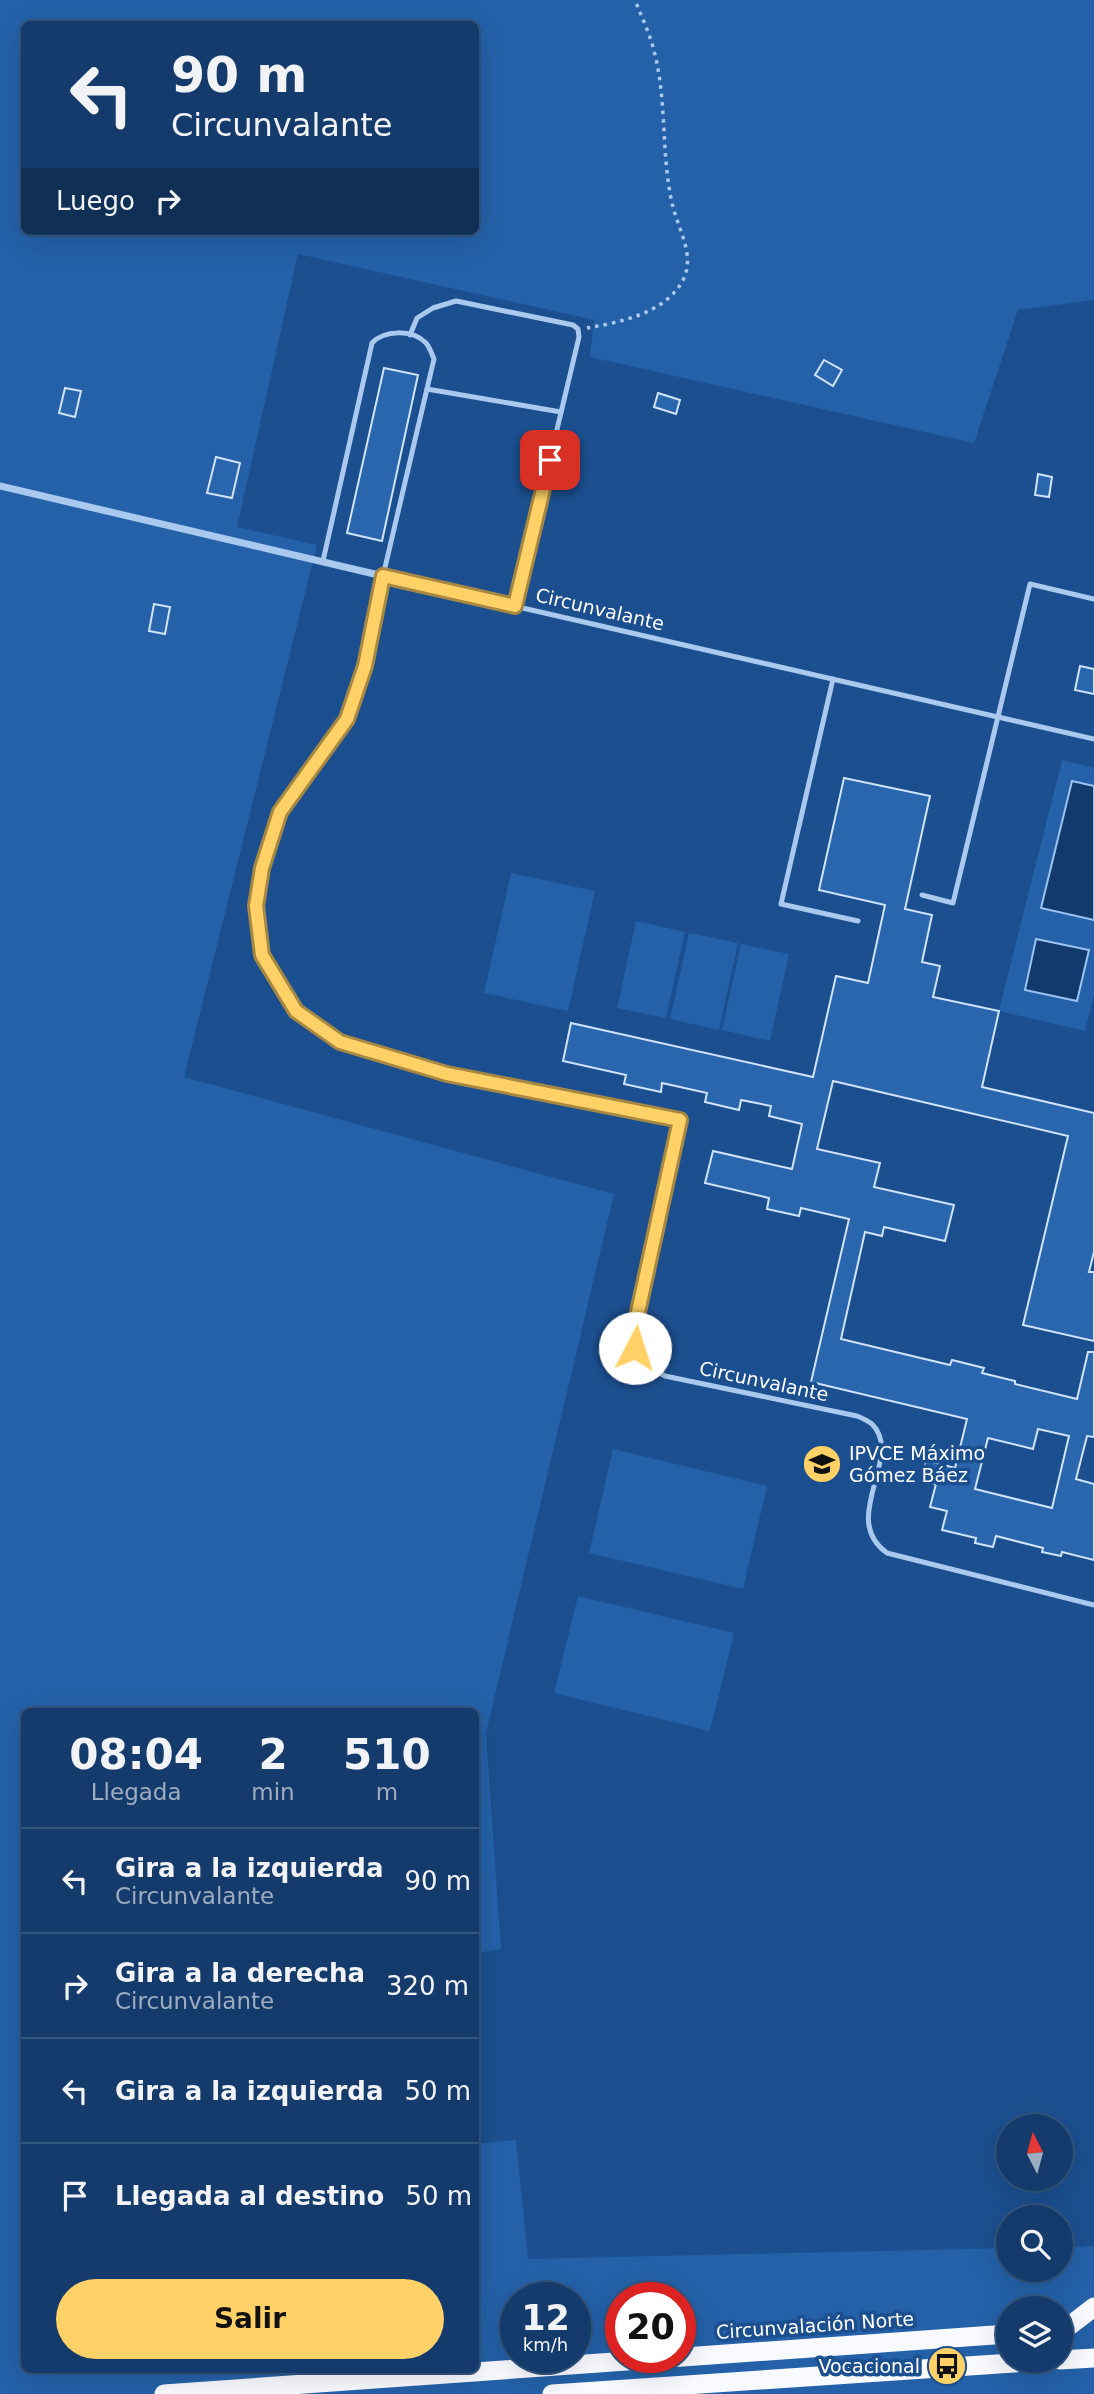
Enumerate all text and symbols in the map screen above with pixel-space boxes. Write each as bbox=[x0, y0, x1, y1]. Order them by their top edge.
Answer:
text: 90 m bbox=[171, 47, 307, 104]
icon: left bbox=[56, 49, 147, 140]
text: Circunvalante bbox=[171, 106, 392, 144]
icon: right bbox=[149, 182, 187, 220]
text: Luego bbox=[56, 186, 135, 216]
pin bbox=[520, 430, 580, 490]
icon: arrive bbox=[531, 441, 569, 479]
street label: Circunvalante bbox=[533, 583, 667, 635]
position arrow bbox=[598, 1311, 672, 1385]
street label: Circunvalante bbox=[697, 1357, 831, 1405]
place label: IPVCE Máximo Gómez Báez bbox=[849, 1442, 985, 1486]
school or university icon: IPVCE Máximo Gómez Báez bbox=[801, 1443, 843, 1485]
text: 08:04 bbox=[69, 1730, 203, 1779]
text: 2 bbox=[258, 1730, 288, 1779]
text: 510 bbox=[343, 1730, 431, 1779]
text: Llegada bbox=[91, 1779, 182, 1805]
text: min bbox=[251, 1779, 295, 1805]
text: m bbox=[376, 1779, 398, 1805]
text: Gira a la izquierda bbox=[115, 1853, 383, 1883]
icon: left bbox=[56, 1862, 94, 1900]
text: 90 m bbox=[404, 1866, 471, 1896]
text: Circunvalante bbox=[115, 1883, 274, 1909]
text: Gira a la derecha bbox=[115, 1958, 365, 1988]
icon: right bbox=[56, 1967, 94, 2005]
text: 320 m bbox=[386, 1971, 469, 2001]
text: Circunvalante bbox=[115, 1988, 274, 2014]
icon: left bbox=[56, 2072, 94, 2110]
text: Gira a la izquierda bbox=[115, 2076, 383, 2106]
text: 50 m bbox=[404, 2076, 471, 2106]
north arrow bbox=[996, 2114, 1073, 2191]
map controls bbox=[996, 2114, 1073, 2373]
icon: arrive bbox=[56, 2177, 94, 2215]
text: Llegada al destino bbox=[115, 2181, 384, 2211]
text: 50 m bbox=[405, 2181, 472, 2211]
button: search bbox=[996, 2205, 1073, 2282]
button: Salir bbox=[56, 2279, 444, 2359]
speed limit sign: 20 bbox=[605, 2282, 696, 2373]
button: layers bbox=[996, 2296, 1073, 2373]
text: 12 bbox=[521, 2298, 570, 2338]
street label: Circunvalación Norte bbox=[715, 2307, 915, 2343]
text: km/h bbox=[523, 2334, 568, 2355]
bus stop icon: Vocacional bbox=[926, 2345, 968, 2387]
place label: Vocacional bbox=[818, 2355, 920, 2377]

